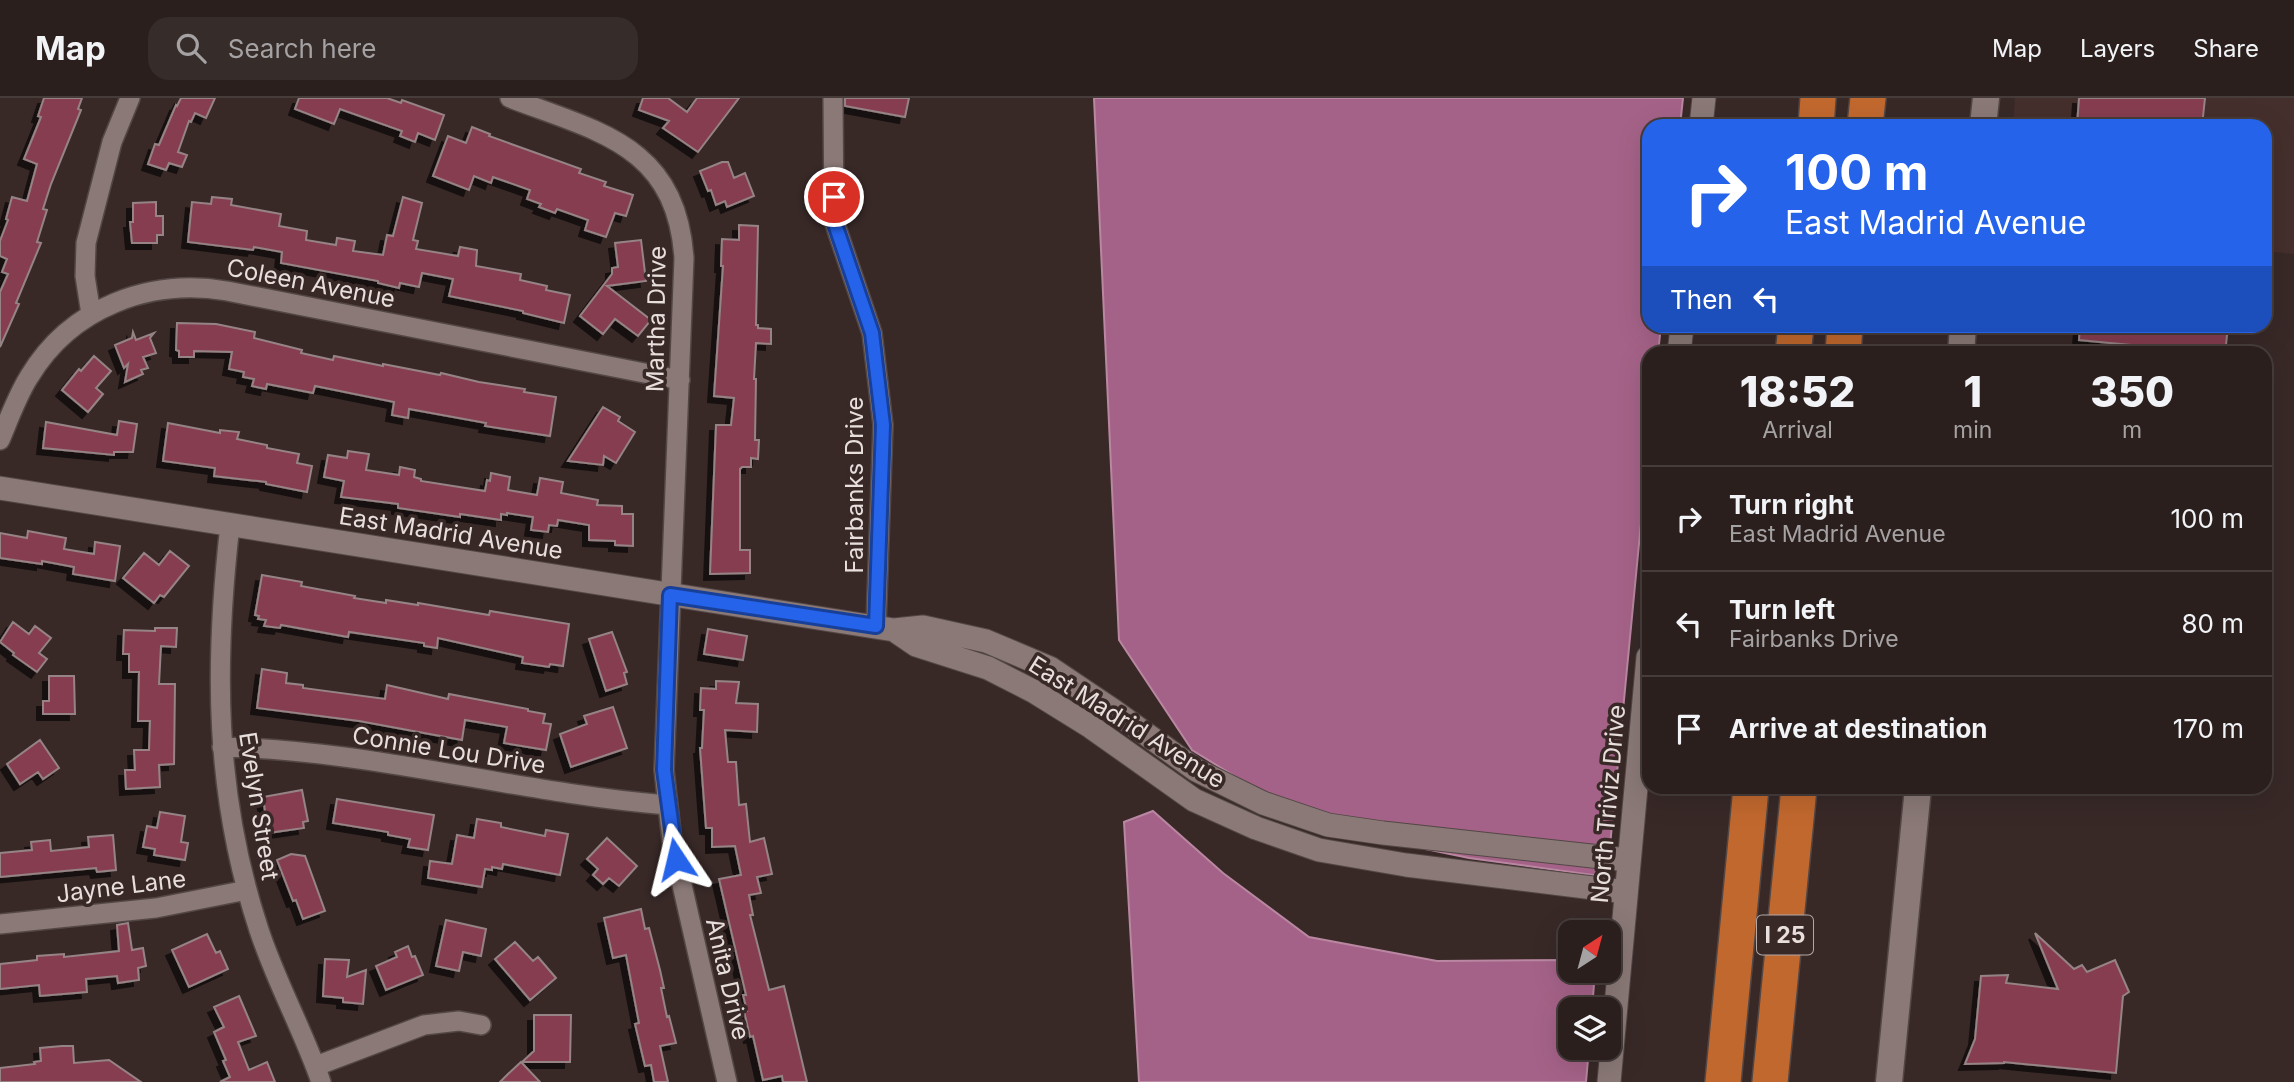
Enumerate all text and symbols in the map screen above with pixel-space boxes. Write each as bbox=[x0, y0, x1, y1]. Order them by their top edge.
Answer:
search box bbox=[148, 17, 638, 80]
text: Map bbox=[35, 28, 106, 68]
icon: search bbox=[172, 29, 210, 67]
text: Search here bbox=[228, 33, 376, 64]
text: Map bbox=[1992, 34, 2042, 63]
text: Layers bbox=[2080, 34, 2155, 63]
text: Share bbox=[2193, 34, 2259, 63]
text: 100 m bbox=[1785, 143, 1929, 202]
icon: right bbox=[1670, 147, 1761, 238]
pin bbox=[804, 167, 864, 227]
icon: arrive bbox=[815, 178, 853, 216]
text: East Madrid Avenue bbox=[1785, 203, 2086, 242]
street label: Martha Drive bbox=[640, 246, 672, 392]
street label: Coleen Avenue bbox=[224, 252, 398, 314]
icon: left bbox=[1747, 280, 1785, 318]
text: Then bbox=[1670, 284, 1733, 315]
text: 18:52 bbox=[1740, 366, 1855, 417]
text: 1 bbox=[1963, 366, 1982, 417]
text: 350 bbox=[2090, 366, 2174, 417]
street label: Fairbanks Drive bbox=[840, 396, 869, 574]
text: Arrival bbox=[1762, 416, 1833, 444]
text: min bbox=[1953, 416, 1992, 444]
text: m bbox=[2122, 416, 2142, 444]
text: Turn right bbox=[1729, 489, 1854, 520]
icon: right bbox=[1670, 500, 1708, 538]
street label: East Madrid Avenue bbox=[337, 501, 565, 565]
text: 100 m bbox=[2171, 503, 2244, 534]
text: East Madrid Avenue bbox=[1729, 520, 1946, 548]
text: Turn left bbox=[1729, 594, 1835, 625]
icon: left bbox=[1670, 605, 1708, 643]
text: 80 m bbox=[2181, 608, 2244, 639]
text: Fairbanks Drive bbox=[1729, 625, 1899, 653]
street label: East Madrid Avenue bbox=[1023, 650, 1231, 794]
street label: North Triviz Drive bbox=[1585, 704, 1631, 904]
icon: arrive bbox=[1670, 710, 1708, 748]
text: Arrive at destination bbox=[1729, 713, 1988, 744]
text: 170 m bbox=[2173, 713, 2244, 744]
street label: Connie Lou Drive bbox=[350, 720, 548, 780]
street label: Evelyn Street bbox=[233, 730, 285, 882]
position arrow bbox=[639, 822, 713, 896]
street label: Jayne Lane bbox=[54, 864, 188, 908]
street label: Anita Drive bbox=[700, 915, 756, 1043]
road number: I 25 bbox=[1757, 916, 1813, 954]
north arrow bbox=[1558, 920, 1620, 984]
map controls bbox=[1558, 920, 1621, 1060]
button: layers bbox=[1558, 997, 1621, 1060]

